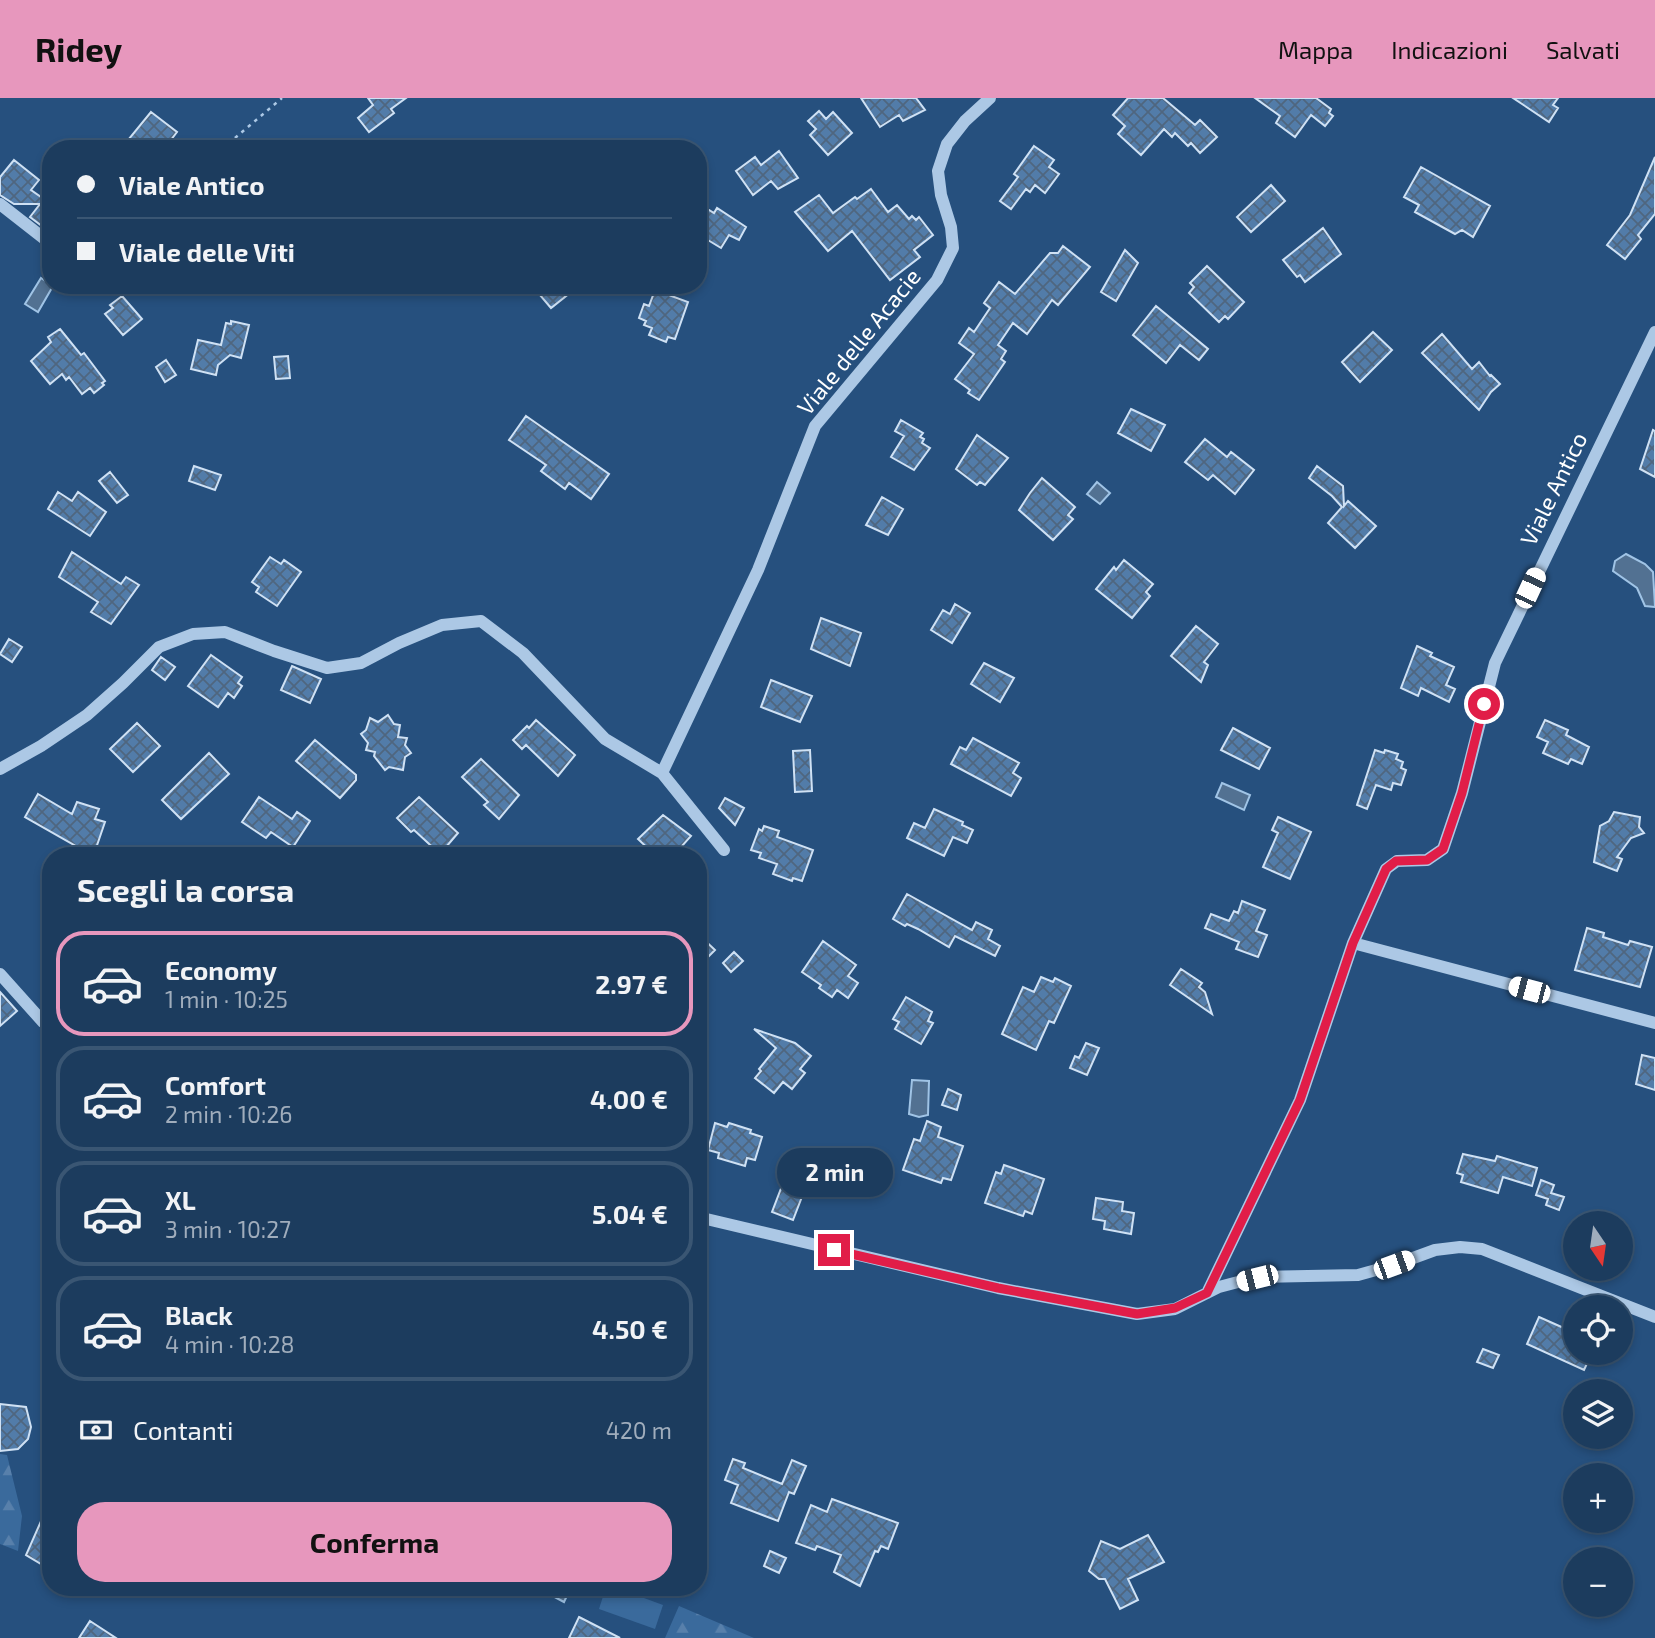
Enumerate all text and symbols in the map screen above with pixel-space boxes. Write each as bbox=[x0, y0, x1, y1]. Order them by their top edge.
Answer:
text: Ridey bbox=[35, 29, 122, 69]
text: Mappa bbox=[1278, 35, 1353, 64]
text: Indicazioni bbox=[1391, 35, 1508, 64]
text: Salvati bbox=[1546, 35, 1620, 64]
text: Viale Antico bbox=[119, 169, 265, 200]
text: Viale delle Viti bbox=[119, 236, 295, 267]
street label: Viale delle Acacie bbox=[791, 263, 926, 420]
street label: Viale Antico bbox=[1514, 427, 1593, 550]
car bbox=[1512, 565, 1549, 611]
route start bbox=[1468, 688, 1500, 720]
text: Scegli la corsa bbox=[77, 870, 294, 908]
icon: car bbox=[81, 952, 144, 1015]
text: Economy bbox=[165, 954, 277, 985]
text: 2.97 € bbox=[595, 968, 668, 999]
car bbox=[1506, 974, 1553, 1006]
text: 1 min · 10:25 bbox=[165, 985, 288, 1013]
icon: car bbox=[81, 1067, 144, 1130]
text: Comfort bbox=[165, 1069, 266, 1100]
text: 4.00 € bbox=[590, 1083, 668, 1114]
text: 2 min · 10:26 bbox=[165, 1100, 293, 1128]
callout: 2 min bbox=[776, 1148, 892, 1198]
text: 2 min bbox=[806, 1158, 864, 1186]
icon: car bbox=[81, 1182, 144, 1245]
text: XL bbox=[165, 1184, 196, 1215]
text: 5.04 € bbox=[592, 1198, 668, 1229]
north arrow bbox=[1563, 1211, 1633, 1281]
map controls bbox=[1563, 1211, 1633, 1617]
text: 3 min · 10:27 bbox=[165, 1215, 291, 1243]
route end bbox=[818, 1234, 850, 1266]
car bbox=[1371, 1248, 1418, 1282]
car bbox=[1235, 1263, 1280, 1293]
button: locate bbox=[1563, 1295, 1633, 1365]
icon: car bbox=[81, 1297, 144, 1360]
text: Black bbox=[165, 1299, 233, 1330]
text: 4.50 € bbox=[592, 1313, 668, 1344]
text: 4 min · 10:28 bbox=[165, 1330, 295, 1358]
button: layers bbox=[1563, 1379, 1633, 1449]
icon: cash bbox=[77, 1411, 115, 1449]
text: Contanti bbox=[133, 1414, 233, 1445]
text: 420 m bbox=[606, 1416, 672, 1444]
button: + bbox=[1563, 1463, 1633, 1533]
button: Conferma bbox=[77, 1502, 672, 1582]
button: − bbox=[1563, 1547, 1633, 1617]

